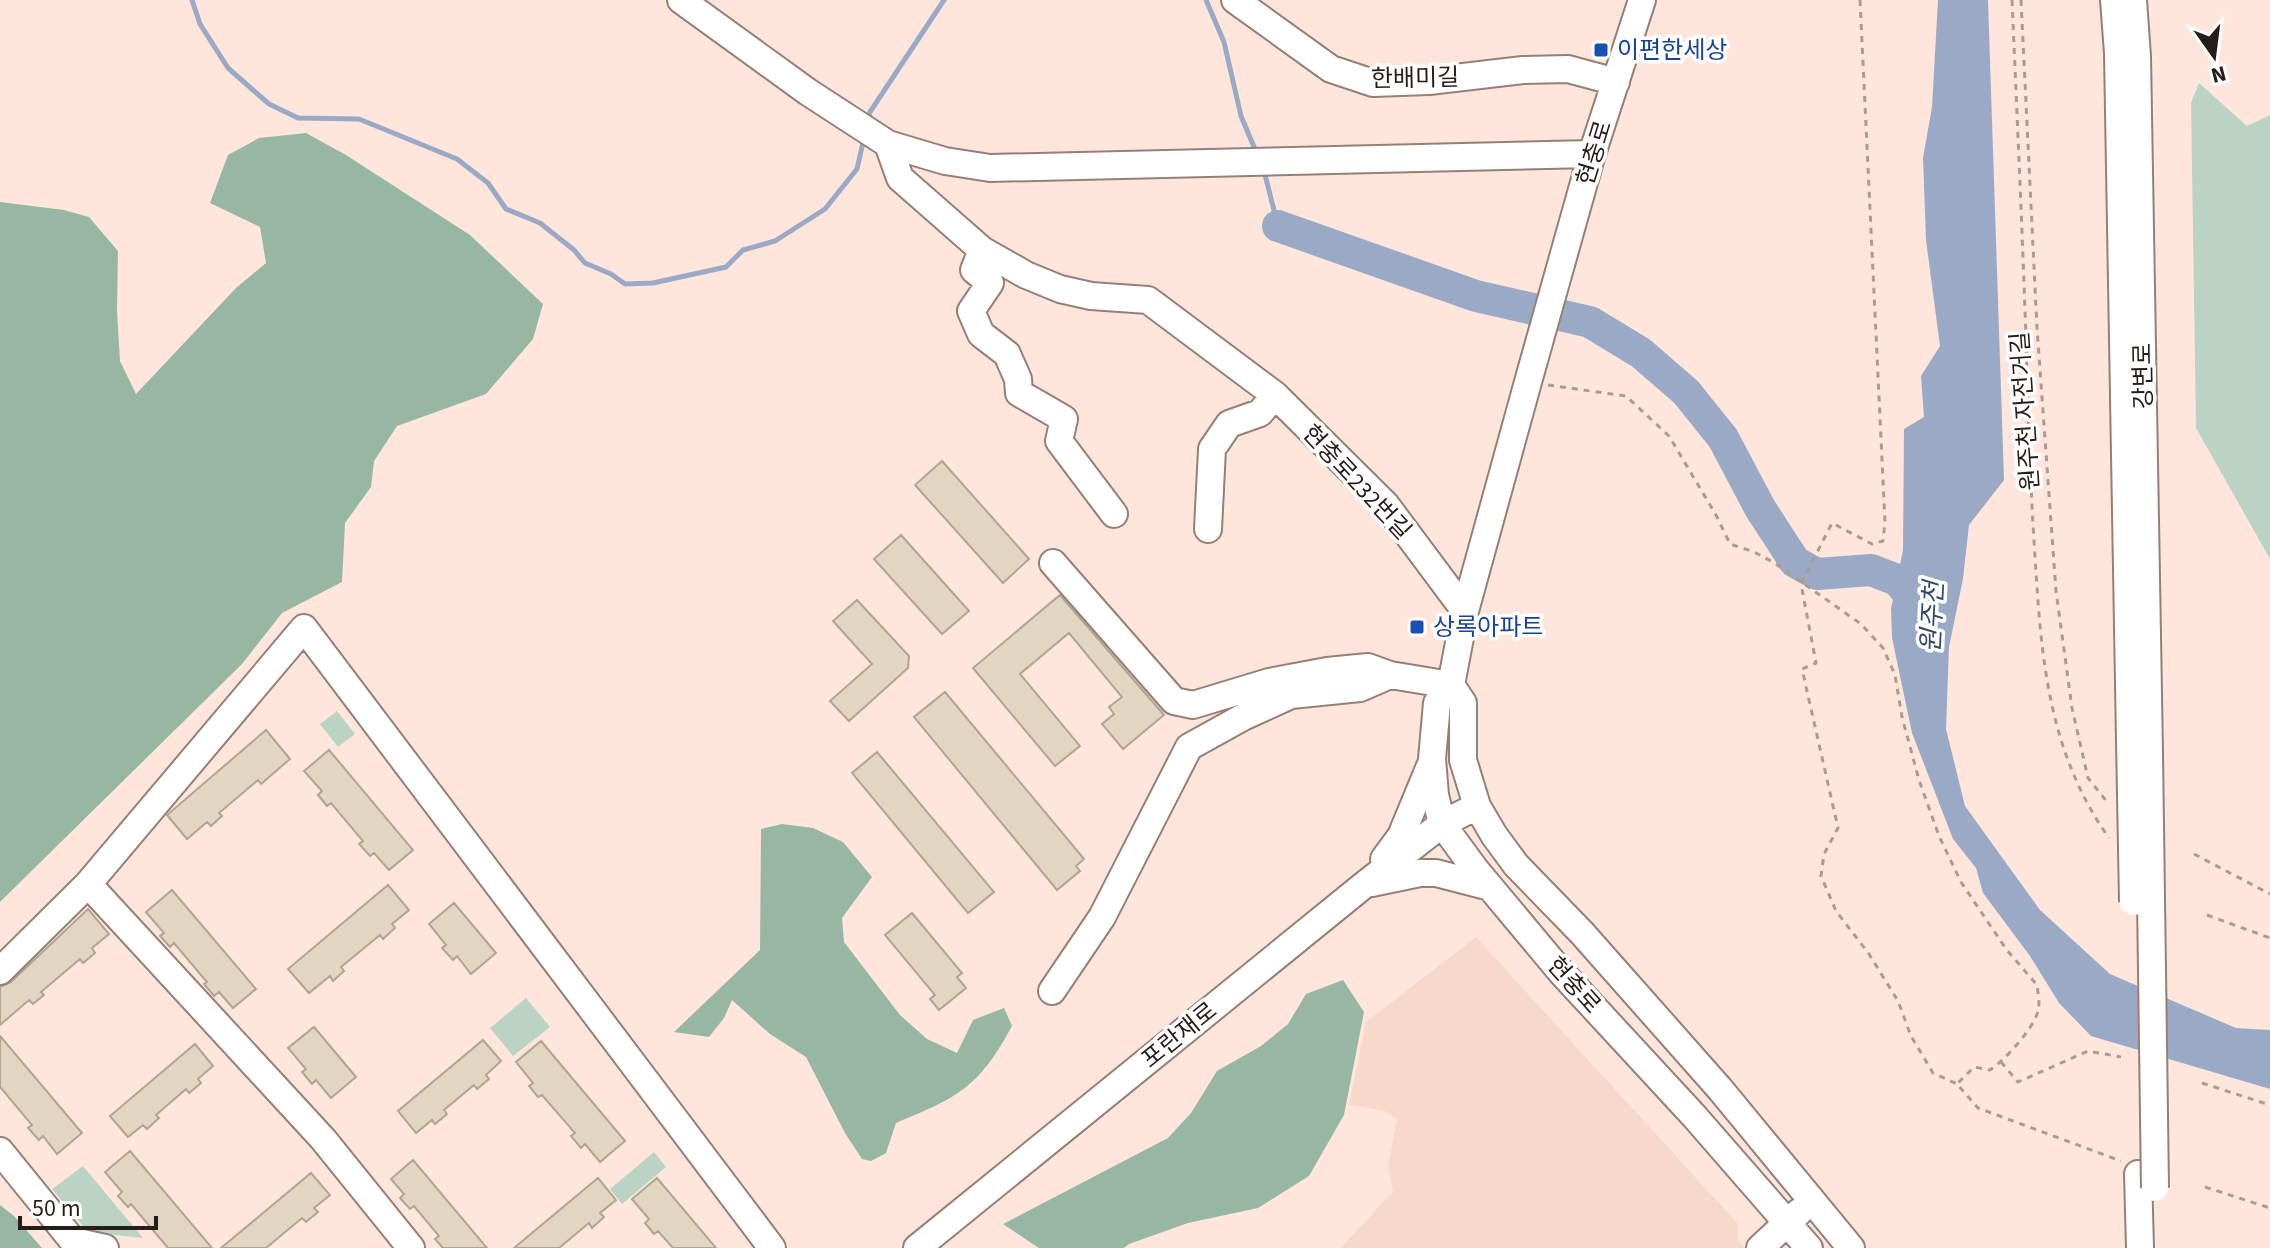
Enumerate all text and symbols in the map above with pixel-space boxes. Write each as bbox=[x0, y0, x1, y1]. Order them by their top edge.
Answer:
north arrow bbox=[2174, 16, 2254, 96]
place label: 이편한세상 bbox=[1617, 33, 1727, 68]
marker: 이편한세상 bbox=[1592, 41, 1610, 59]
text: N bbox=[2208, 57, 2230, 92]
street label: 한배미길 bbox=[1371, 60, 1459, 97]
street label: 현충로 bbox=[1568, 116, 1621, 190]
street label: 원주천 자전거길 bbox=[2002, 330, 2049, 492]
street label: 강변로 bbox=[2125, 343, 2162, 409]
street label: 현충로232번길 bbox=[1294, 417, 1419, 548]
water label: 원주천 bbox=[1912, 577, 1953, 654]
place label: 상록아파트 bbox=[1433, 610, 1543, 645]
marker: 상록아파트 bbox=[1408, 618, 1426, 636]
street label: 현충로 bbox=[1538, 949, 1609, 1022]
street label: 포란재로 bbox=[1134, 994, 1225, 1077]
scale bar bbox=[20, 1180, 156, 1230]
text: 50 m bbox=[32, 1191, 81, 1226]

